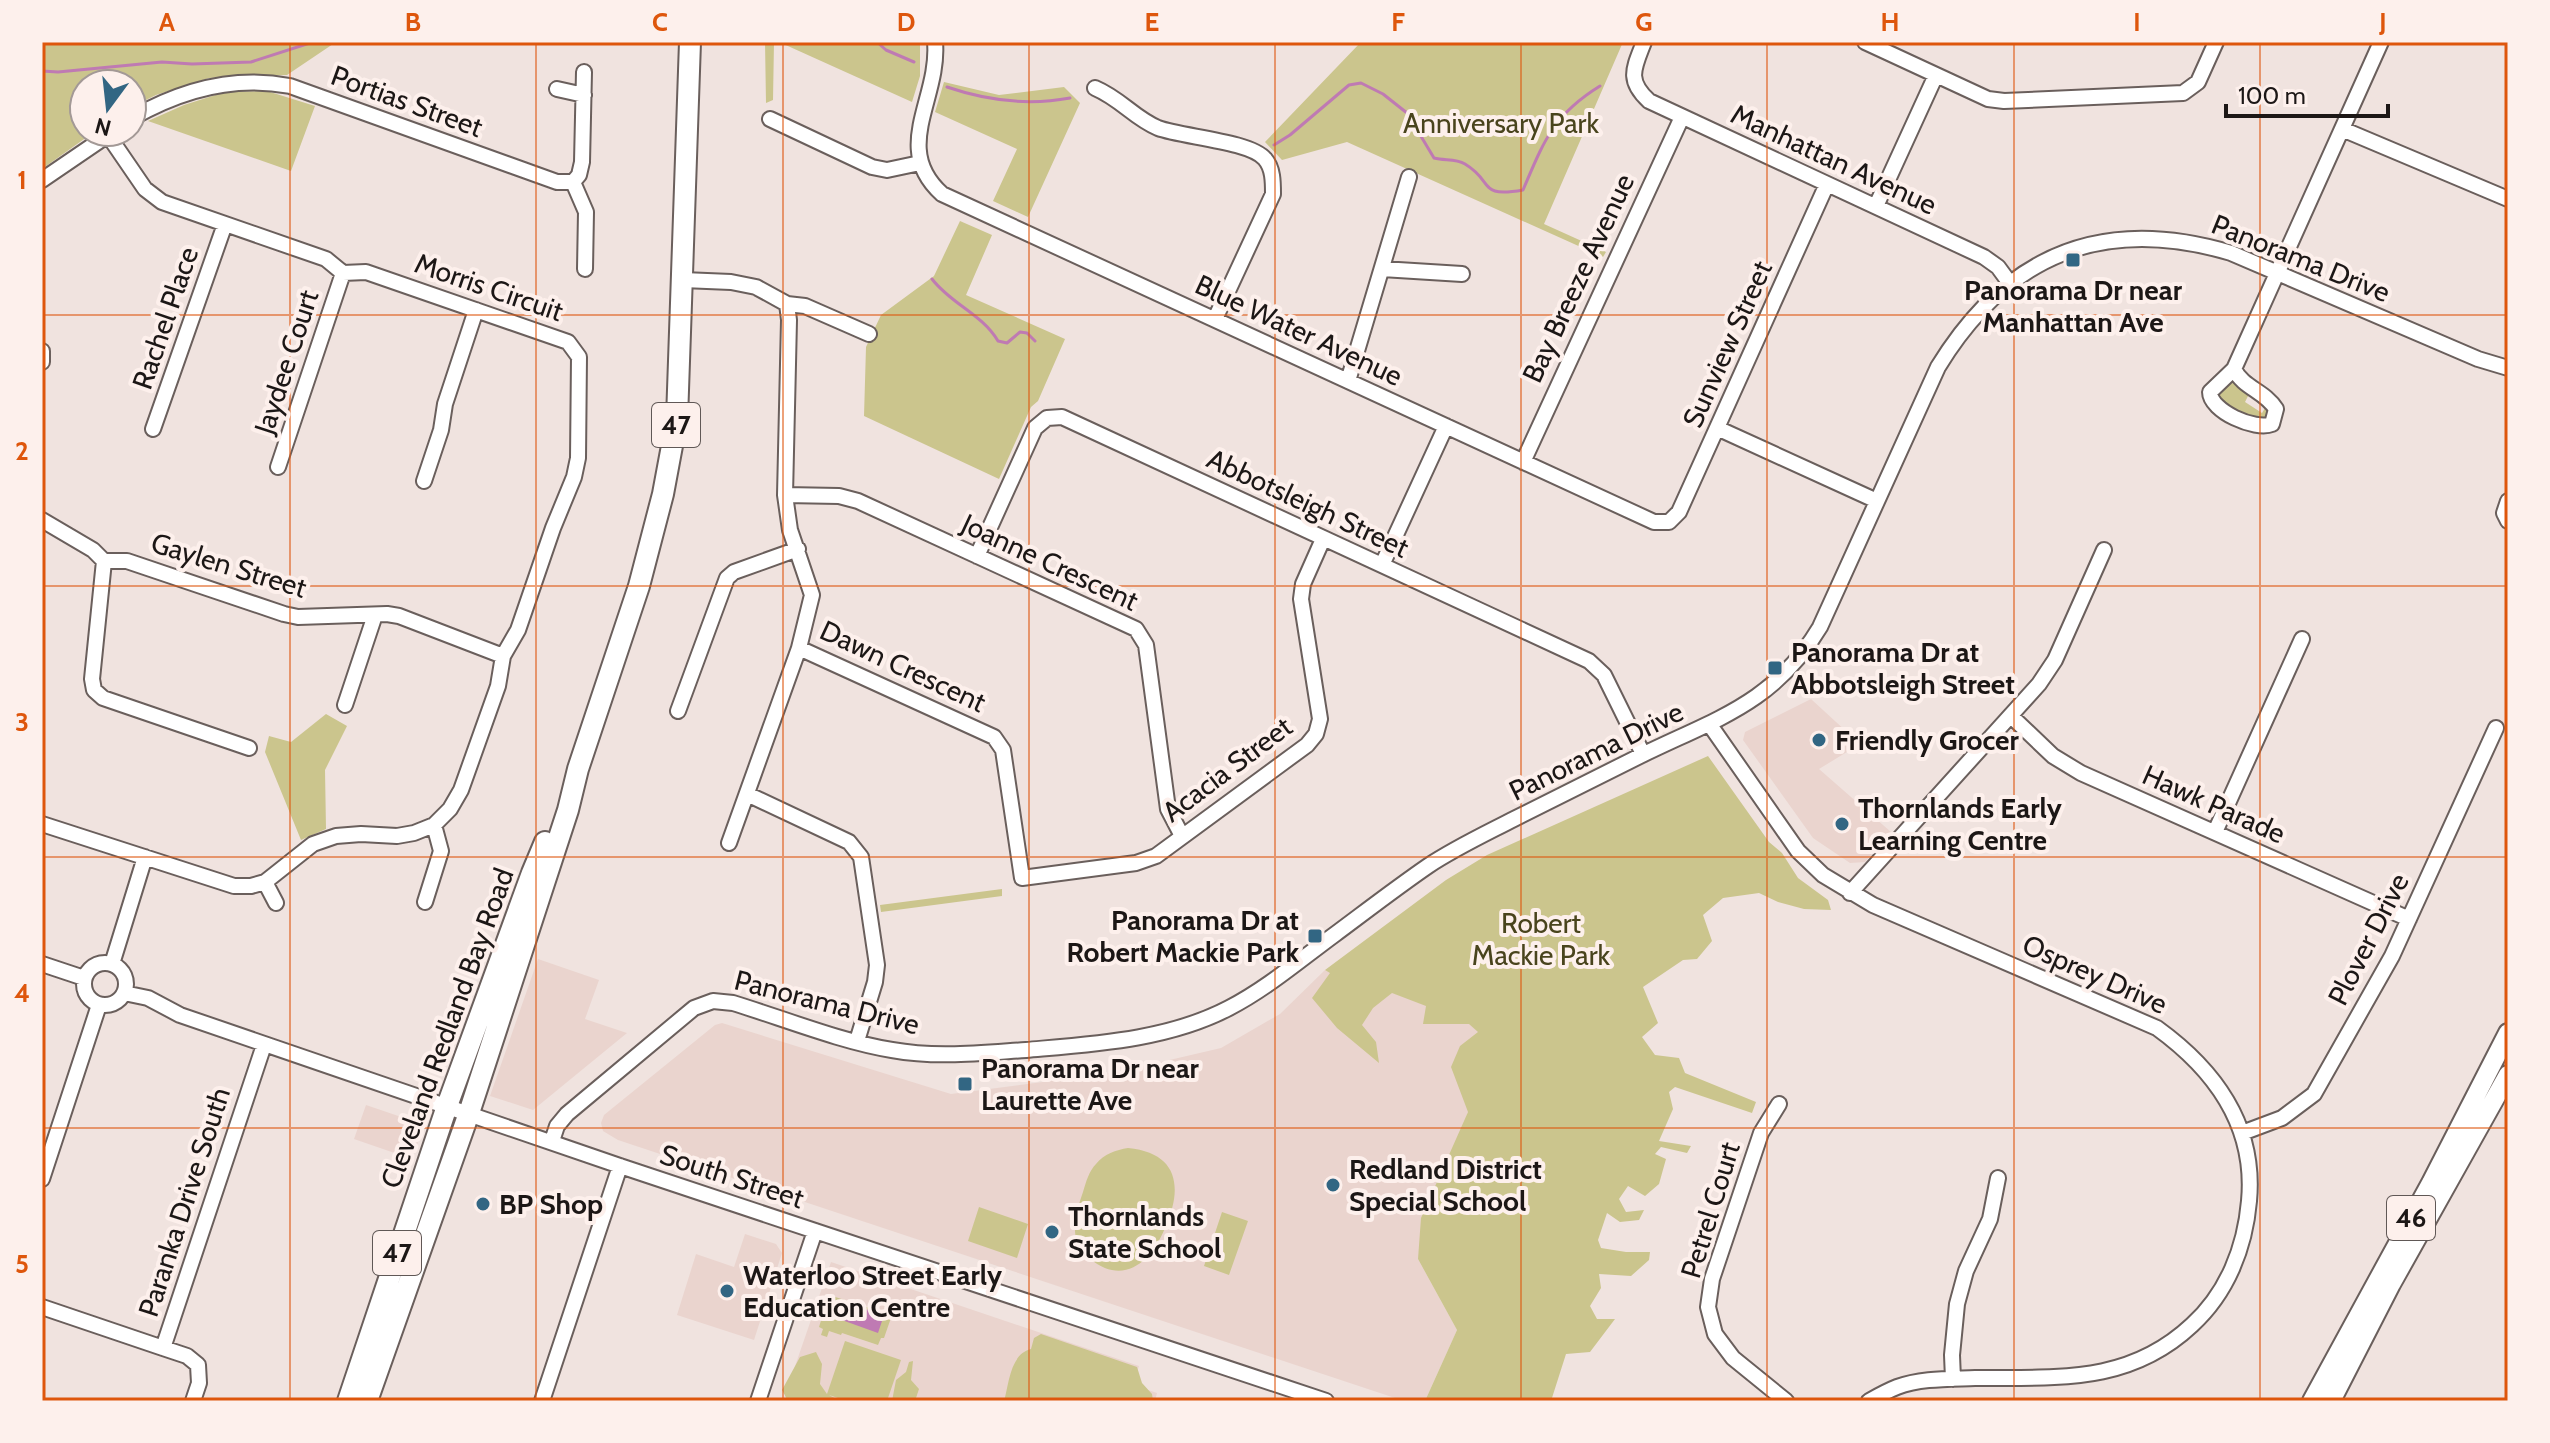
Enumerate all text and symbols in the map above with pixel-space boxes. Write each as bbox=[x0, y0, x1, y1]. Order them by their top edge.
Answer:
text: A bbox=[159, 6, 176, 38]
text: B bbox=[405, 6, 421, 38]
text: C bbox=[652, 6, 668, 38]
text: D bbox=[897, 6, 915, 38]
text: E bbox=[1145, 6, 1159, 38]
text: F bbox=[1391, 6, 1405, 38]
text: G bbox=[1635, 6, 1653, 38]
text: H bbox=[1881, 6, 1899, 38]
text: I bbox=[2133, 6, 2141, 38]
text: J bbox=[2378, 6, 2387, 38]
street label: Portias Street bbox=[327, 58, 487, 144]
north arrow bbox=[68, 68, 148, 148]
scale bar bbox=[2226, 68, 2388, 118]
text: 100 m bbox=[2238, 81, 2306, 110]
street label: Manhattan Avenue bbox=[1726, 96, 1942, 222]
park label: Anniversary Park bbox=[1403, 106, 1599, 140]
text: N bbox=[92, 112, 114, 142]
text: 1 bbox=[17, 164, 27, 196]
street label: Bay Breeze Avenue bbox=[1515, 168, 1641, 388]
street label: Panorama Drive bbox=[2207, 207, 2395, 309]
street label: Rachel Place bbox=[125, 242, 205, 394]
street label: Morris Circuit bbox=[410, 246, 568, 328]
marker: Panorama Dr near Manhattan Ave bbox=[2064, 251, 2082, 269]
street label: Sunview Street bbox=[1675, 255, 1779, 433]
street label: Blue Water Avenue bbox=[1190, 267, 1408, 393]
place label: Panorama Dr near Manhattan Ave bbox=[1964, 273, 2183, 339]
street label: Jaydee Court bbox=[246, 286, 325, 439]
road number: 47 bbox=[652, 403, 700, 447]
text: 2 bbox=[15, 435, 29, 467]
street label: Abbotsleigh Street bbox=[1202, 441, 1414, 565]
street label: Joanne Crescent bbox=[955, 506, 1144, 618]
street label: Gaylen Street bbox=[147, 525, 311, 605]
street label: Dawn Crescent bbox=[815, 613, 991, 719]
place label: Panorama Dr at Abbotsleigh Street bbox=[1791, 635, 2015, 701]
marker: Panorama Dr at Abbotsleigh Street bbox=[1766, 659, 1784, 677]
street label: Panorama Drive bbox=[1503, 694, 1689, 808]
text: 3 bbox=[15, 706, 29, 738]
street label: Acacia Street bbox=[1155, 709, 1299, 829]
place label: Friendly Grocer bbox=[1835, 723, 2019, 757]
marker: Friendly Grocer bbox=[1810, 731, 1828, 749]
street label: Hawk Parade bbox=[2137, 757, 2291, 851]
place label: Thornlands Early Learning Centre bbox=[1858, 791, 2062, 857]
marker: Thornlands Early Learning Centre bbox=[1833, 815, 1851, 833]
street label: Cleveland Redland Bay Road bbox=[373, 863, 521, 1193]
street label: Plover Drive bbox=[2320, 867, 2416, 1011]
place label: Panorama Dr at Robert Mackie Park bbox=[1067, 903, 1299, 969]
park label: Robert Mackie Park bbox=[1472, 906, 1611, 972]
marker: Panorama Dr at Robert Mackie Park bbox=[1306, 927, 1324, 945]
street label: Osprey Drive bbox=[2018, 927, 2172, 1021]
street label: Panorama Drive bbox=[731, 963, 923, 1041]
text: 4 bbox=[14, 977, 30, 1009]
place label: Panorama Dr near Laurette Ave bbox=[981, 1051, 1200, 1117]
marker: Panorama Dr near Laurette Ave bbox=[956, 1075, 974, 1093]
street label: Paranka Drive South bbox=[131, 1083, 237, 1321]
street label: South Street bbox=[656, 1137, 808, 1215]
street label: Petrel Court bbox=[1673, 1138, 1747, 1282]
place label: Redland District Special School bbox=[1349, 1152, 1542, 1218]
marker: Redland District Special School bbox=[1324, 1176, 1342, 1194]
place label: BP Shop bbox=[499, 1187, 603, 1221]
marker: BP Shop bbox=[474, 1195, 492, 1213]
road number: 46 bbox=[2387, 1196, 2435, 1240]
place label: Thornlands State School bbox=[1068, 1199, 1221, 1265]
marker: Thornlands State School bbox=[1043, 1223, 1061, 1241]
road number: 47 bbox=[373, 1231, 421, 1275]
text: 5 bbox=[15, 1248, 29, 1280]
place label: Waterloo Street Early Education Centre bbox=[743, 1258, 1002, 1324]
marker: Waterloo Street Early Education Centre bbox=[718, 1282, 736, 1300]

